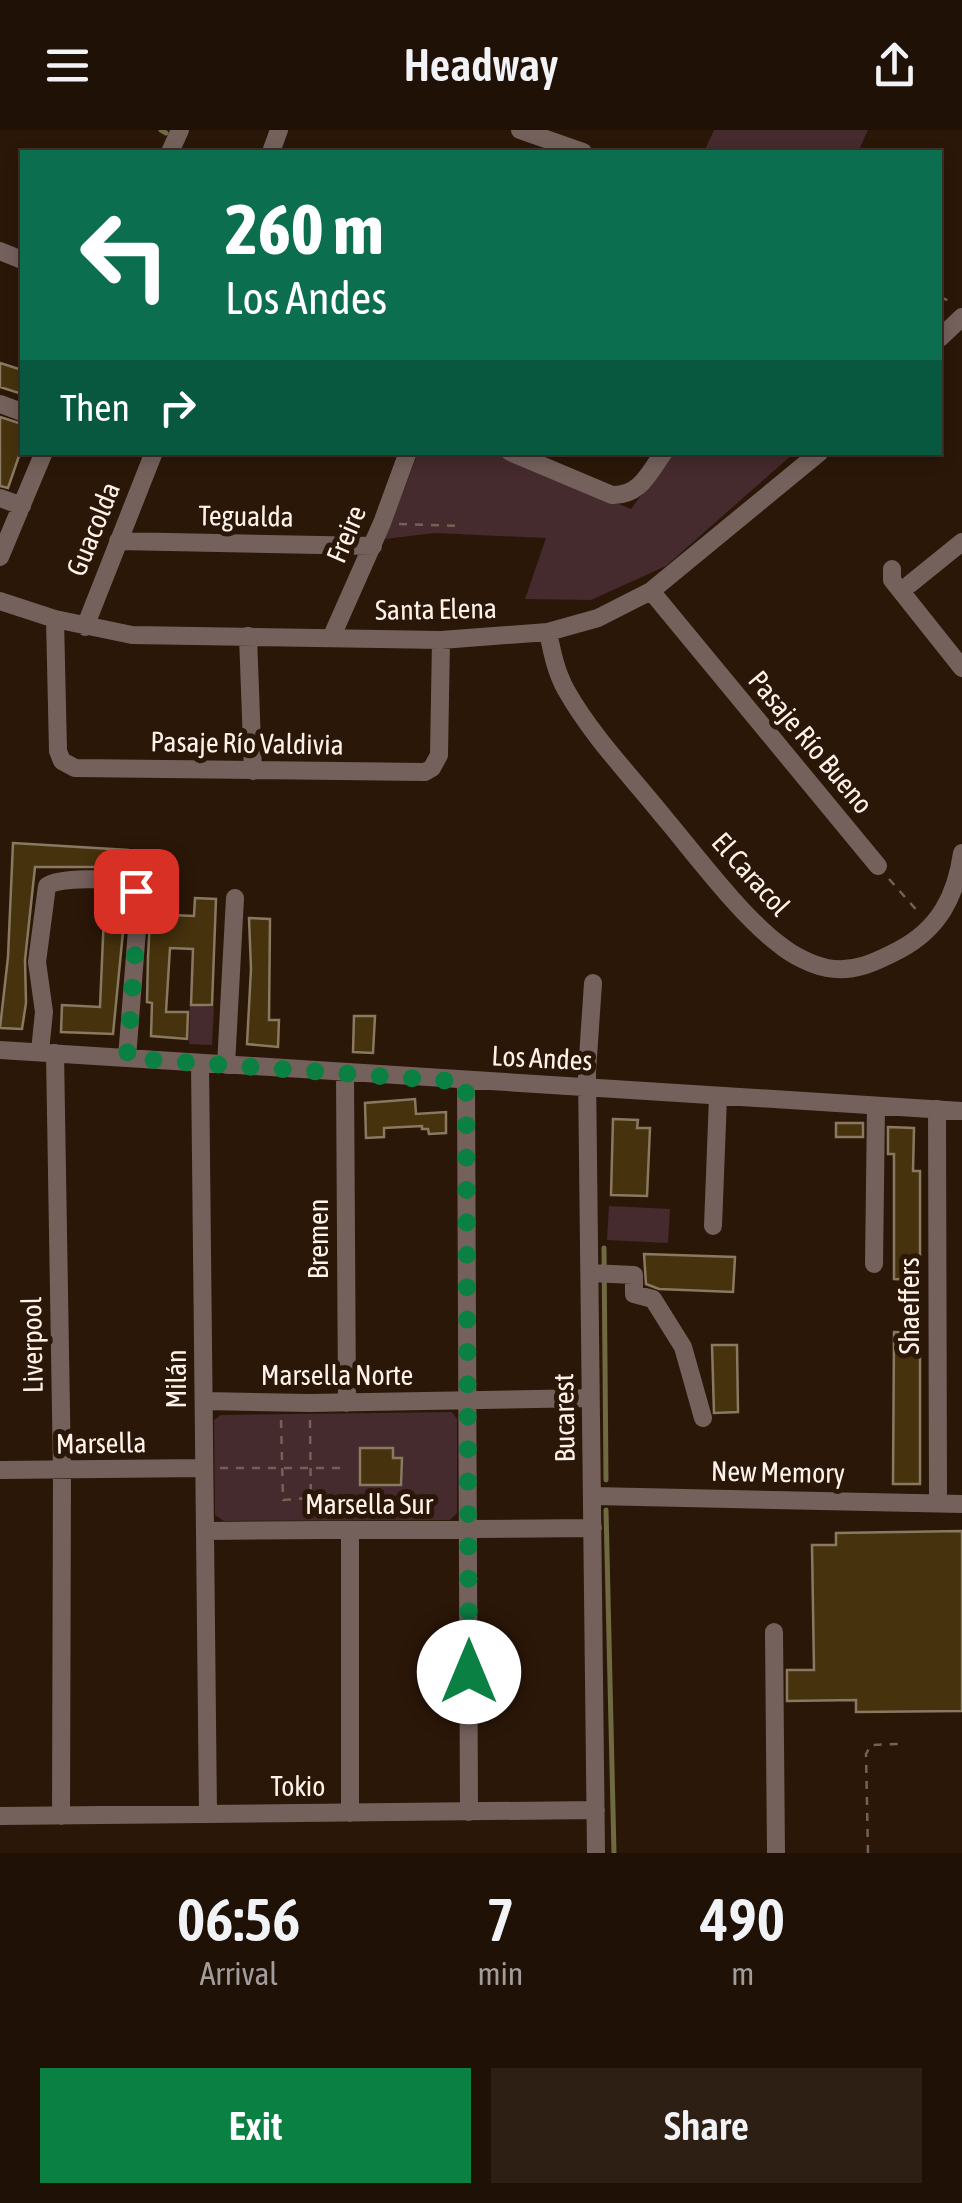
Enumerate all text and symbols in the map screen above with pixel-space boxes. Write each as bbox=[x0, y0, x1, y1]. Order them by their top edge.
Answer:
icon: menu bbox=[40, 38, 95, 93]
icon: share bbox=[867, 38, 922, 93]
text: Headway bbox=[404, 39, 558, 91]
text: 260 m bbox=[225, 189, 384, 269]
icon: left bbox=[60, 190, 190, 320]
text: Los Andes bbox=[225, 272, 387, 324]
icon: right bbox=[150, 380, 205, 435]
text: Then bbox=[60, 386, 130, 429]
street label: Guacolda bbox=[60, 477, 126, 581]
street label: Tegualda bbox=[198, 499, 294, 533]
street label: Freire bbox=[320, 501, 372, 567]
street label: Santa Elena bbox=[375, 592, 497, 626]
street label: Pasaje Río Bueno bbox=[742, 664, 880, 820]
street label: Pasaje Río Valdivia bbox=[150, 725, 344, 761]
street label: El Caracol bbox=[705, 826, 797, 922]
pin bbox=[94, 849, 179, 934]
icon: arrive bbox=[109, 864, 164, 919]
street label: Los Andes bbox=[491, 1039, 593, 1077]
street label: Bremen bbox=[302, 1199, 334, 1279]
street label: Shaeffers bbox=[893, 1257, 925, 1355]
street label: Liverpool bbox=[15, 1296, 49, 1394]
street label: Milán bbox=[160, 1349, 192, 1409]
street label: Marsella Norte bbox=[261, 1359, 413, 1391]
street label: Bucarest bbox=[547, 1373, 581, 1463]
street label: Marsella bbox=[55, 1426, 147, 1460]
street label: New Memory bbox=[711, 1455, 845, 1489]
street label: Marsella Sur bbox=[305, 1488, 434, 1520]
position arrow bbox=[417, 1620, 521, 1724]
street label: Tokio bbox=[271, 1770, 325, 1802]
text: 06:56 bbox=[177, 1885, 300, 1954]
text: 7 bbox=[486, 1885, 515, 1954]
text: 490 bbox=[700, 1885, 785, 1954]
text: Arrival bbox=[200, 1955, 278, 1992]
text: min bbox=[477, 1955, 523, 1992]
text: m bbox=[731, 1955, 754, 1992]
button: Exit bbox=[40, 2068, 471, 2183]
button: Share bbox=[491, 2068, 922, 2183]

